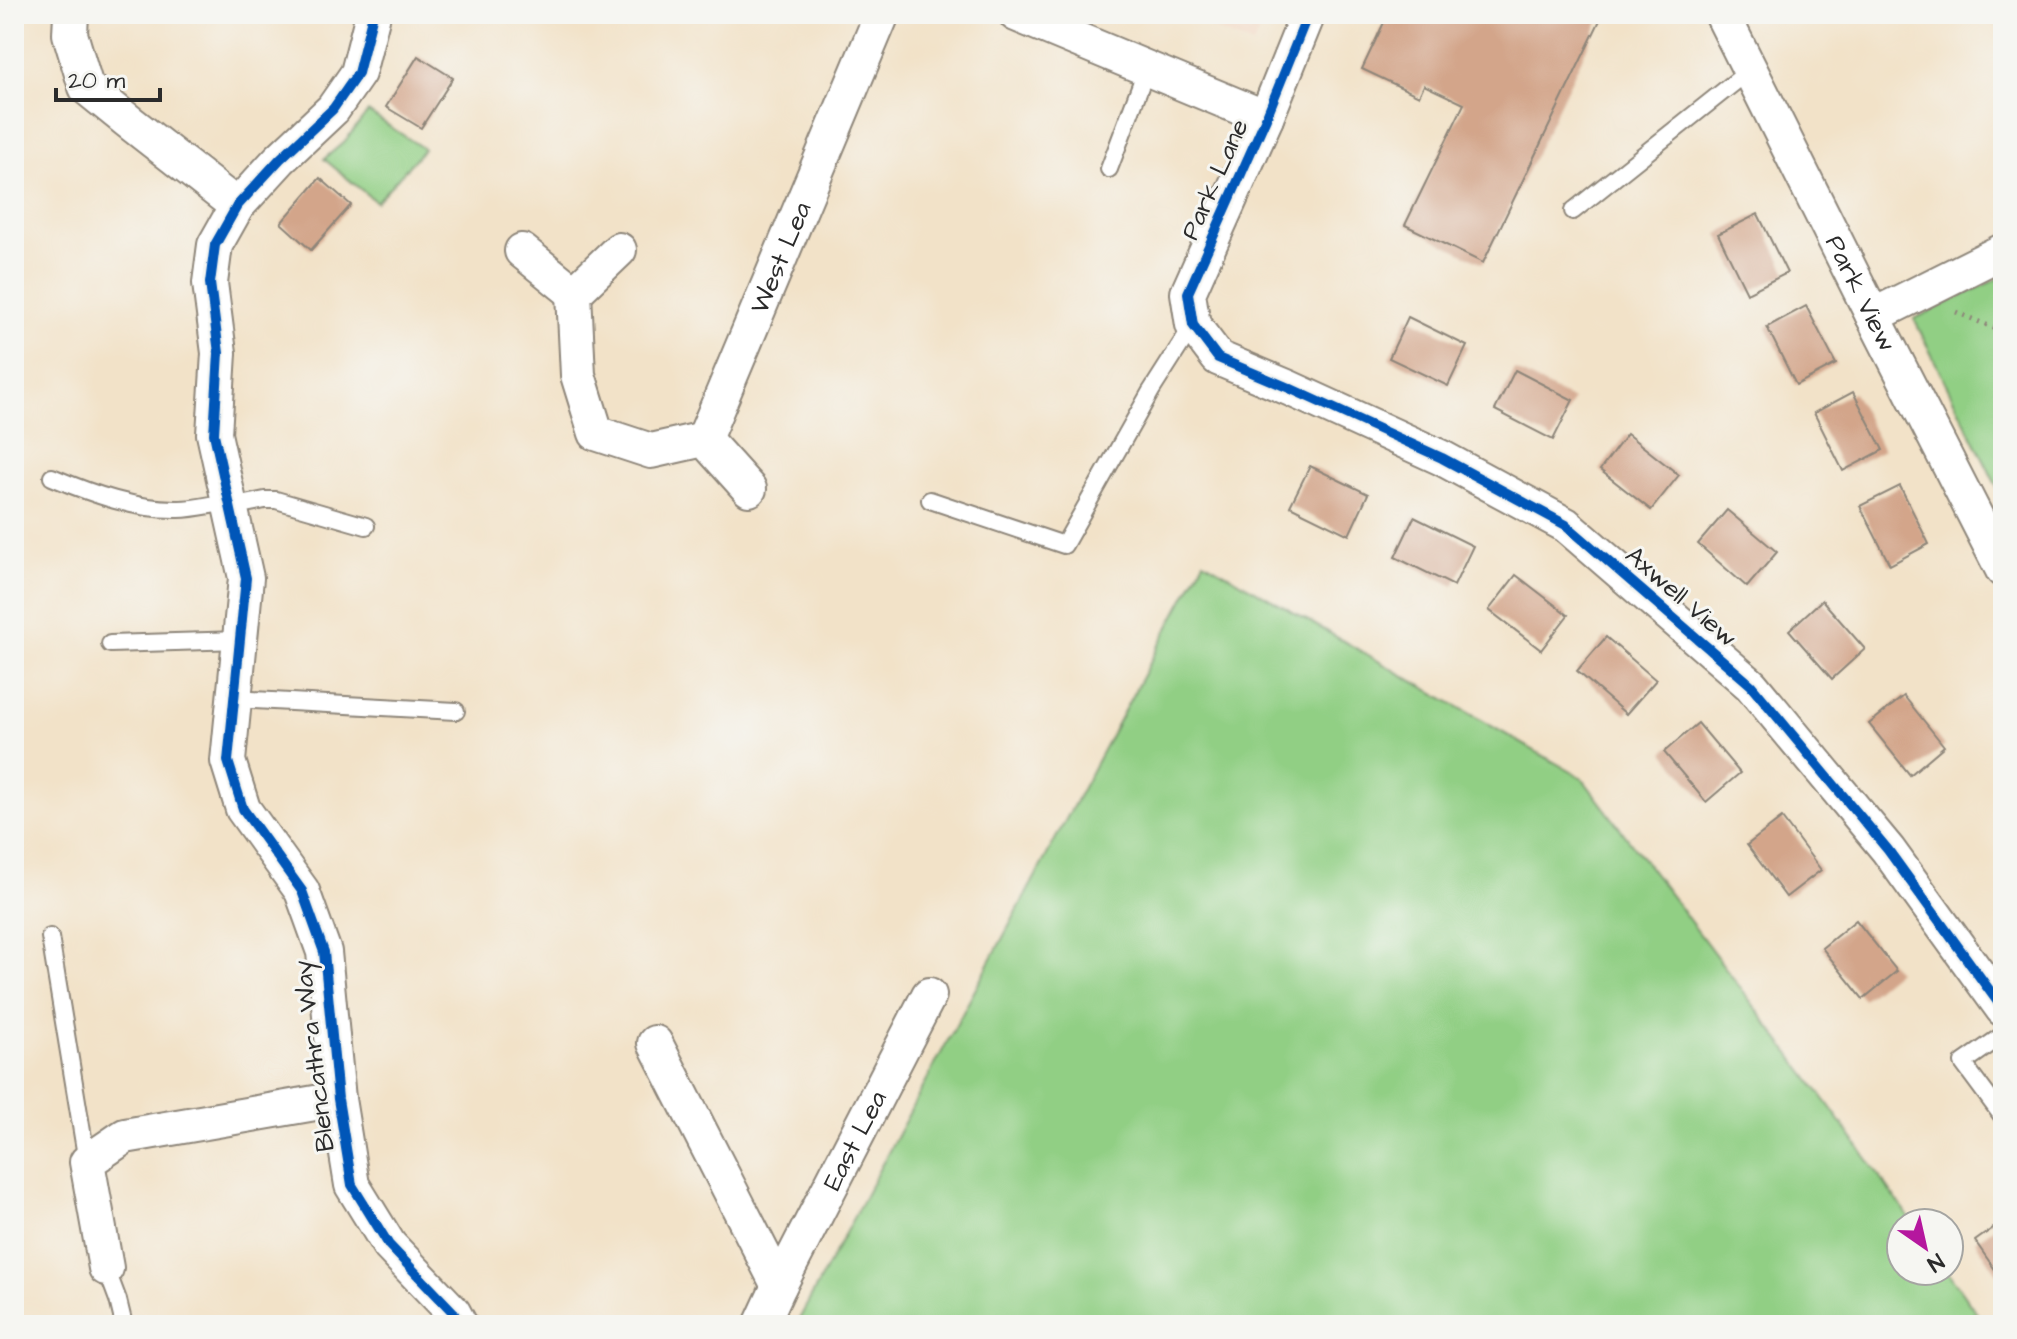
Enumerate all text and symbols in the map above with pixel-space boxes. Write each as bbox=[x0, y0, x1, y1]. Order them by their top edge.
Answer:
scale bar bbox=[56, 52, 160, 102]
text: 20 m bbox=[68, 64, 125, 98]
street label: Park Lane bbox=[1172, 113, 1258, 246]
street label: West Lea bbox=[742, 197, 820, 319]
street label: Park View bbox=[1816, 229, 1905, 358]
street label: Axwell View bbox=[1617, 538, 1745, 656]
street label: Blencathra Way bbox=[284, 958, 346, 1154]
street label: East Lea bbox=[814, 1084, 896, 1197]
north arrow bbox=[1885, 1207, 1965, 1287]
text: N bbox=[1921, 1246, 1950, 1279]

